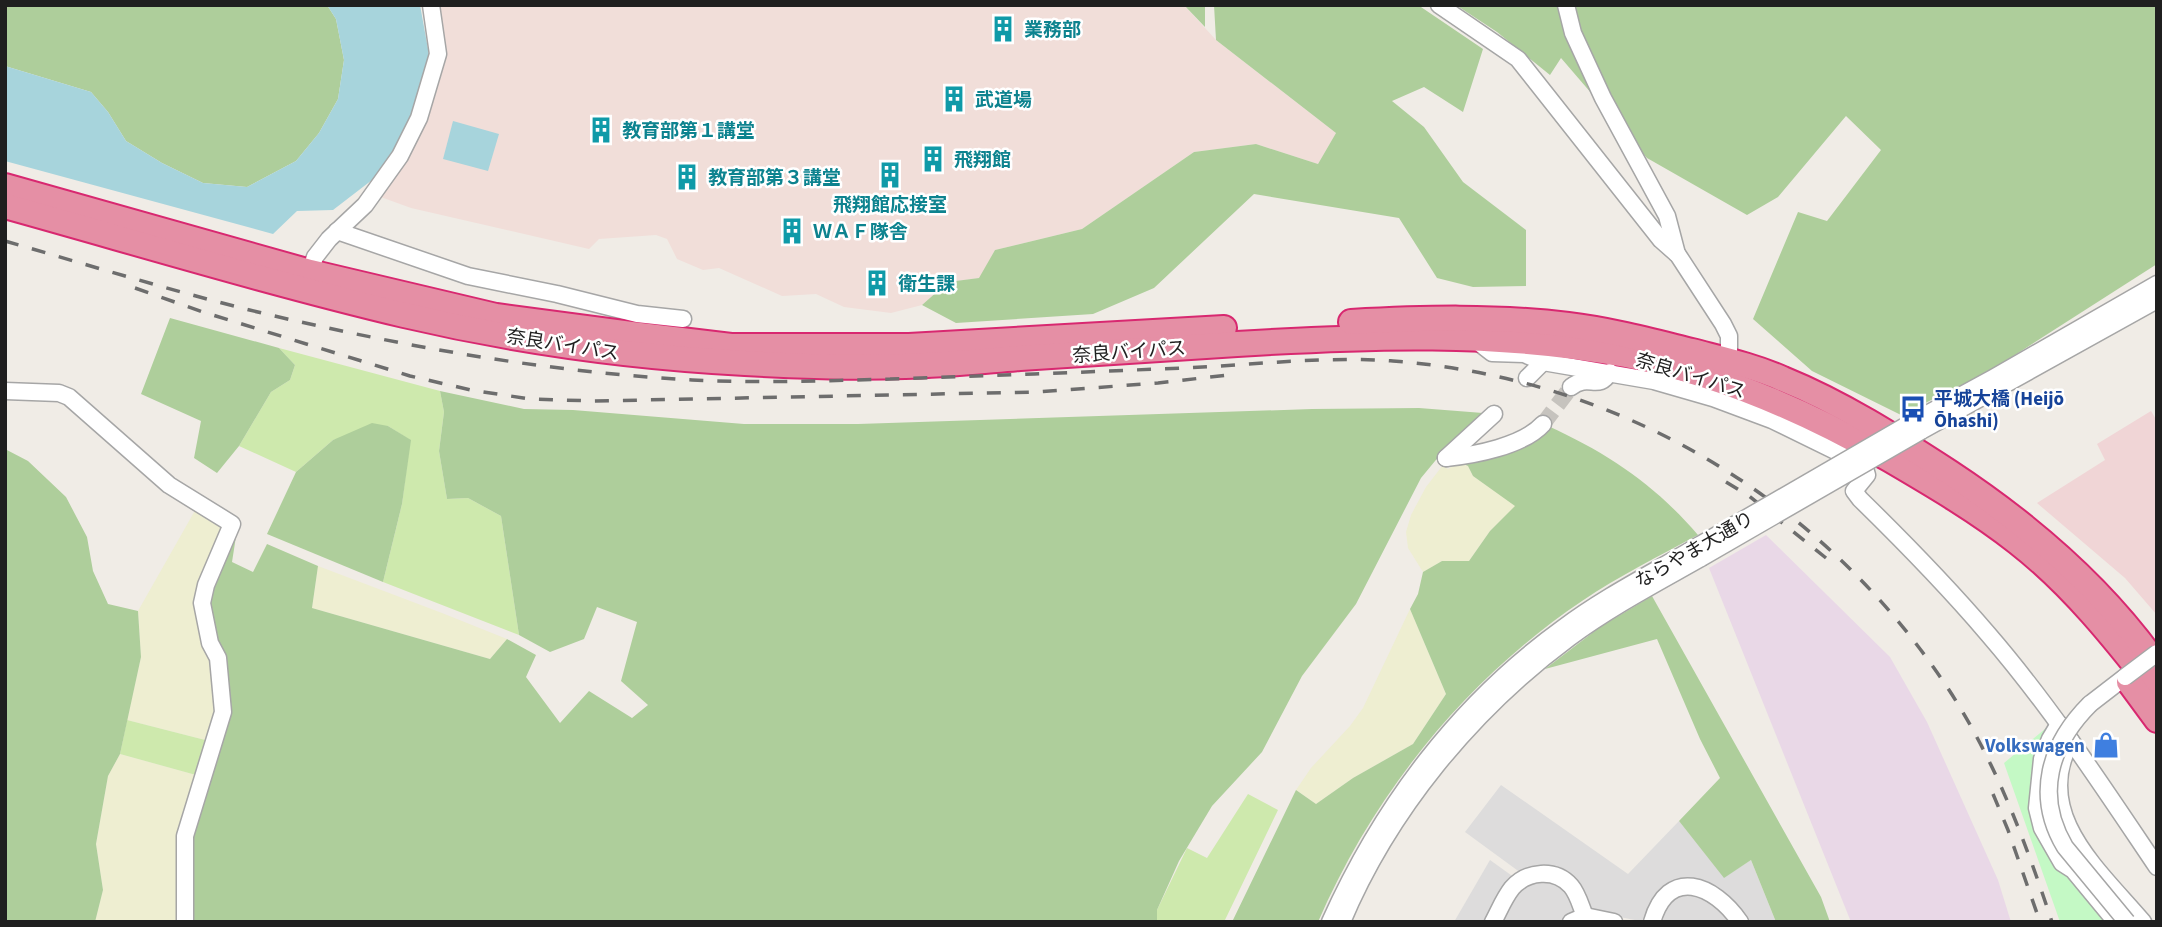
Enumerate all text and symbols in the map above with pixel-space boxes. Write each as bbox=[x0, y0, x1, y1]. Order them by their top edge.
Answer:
building icon: 業務部 bbox=[988, 14, 1018, 44]
place label: 業務部 bbox=[1024, 17, 1081, 44]
building icon: 武道場 bbox=[939, 84, 969, 114]
place label: 武道場 bbox=[975, 87, 1032, 114]
building icon: 教育部第１講堂 bbox=[586, 115, 616, 145]
place label: 教育部第１講堂 bbox=[622, 118, 755, 145]
building icon: 飛翔館 bbox=[918, 144, 948, 174]
place label: 飛翔館 bbox=[954, 147, 1011, 174]
building icon: 飛翔館応接室 bbox=[875, 160, 905, 190]
building icon: 教育部第３講堂 bbox=[672, 162, 702, 192]
place label: 教育部第３講堂 bbox=[708, 165, 841, 192]
place label: 飛翔館応接室 bbox=[833, 192, 947, 219]
building icon: ＷＡＦ隊舎 bbox=[777, 216, 807, 246]
place label: ＷＡＦ隊舎 bbox=[813, 219, 908, 246]
building icon: 衛生課 bbox=[862, 268, 892, 298]
place label: 衛生課 bbox=[898, 271, 955, 298]
street label: 奈良バイパス bbox=[505, 323, 621, 368]
street label: 奈良バイパス bbox=[1071, 335, 1187, 370]
street label: 奈良バイパス bbox=[1632, 347, 1749, 406]
place label: 平城大橋 (Heijō Ōhashi) bbox=[1934, 386, 2064, 435]
bus stop icon: 平城大橋 (Heijō Ōhashi) bbox=[1898, 394, 1928, 424]
street label: ならやま大通り bbox=[1630, 505, 1759, 595]
shop icon: Volkswagen bbox=[2091, 730, 2121, 760]
place label: Volkswagen bbox=[1984, 733, 2085, 760]

